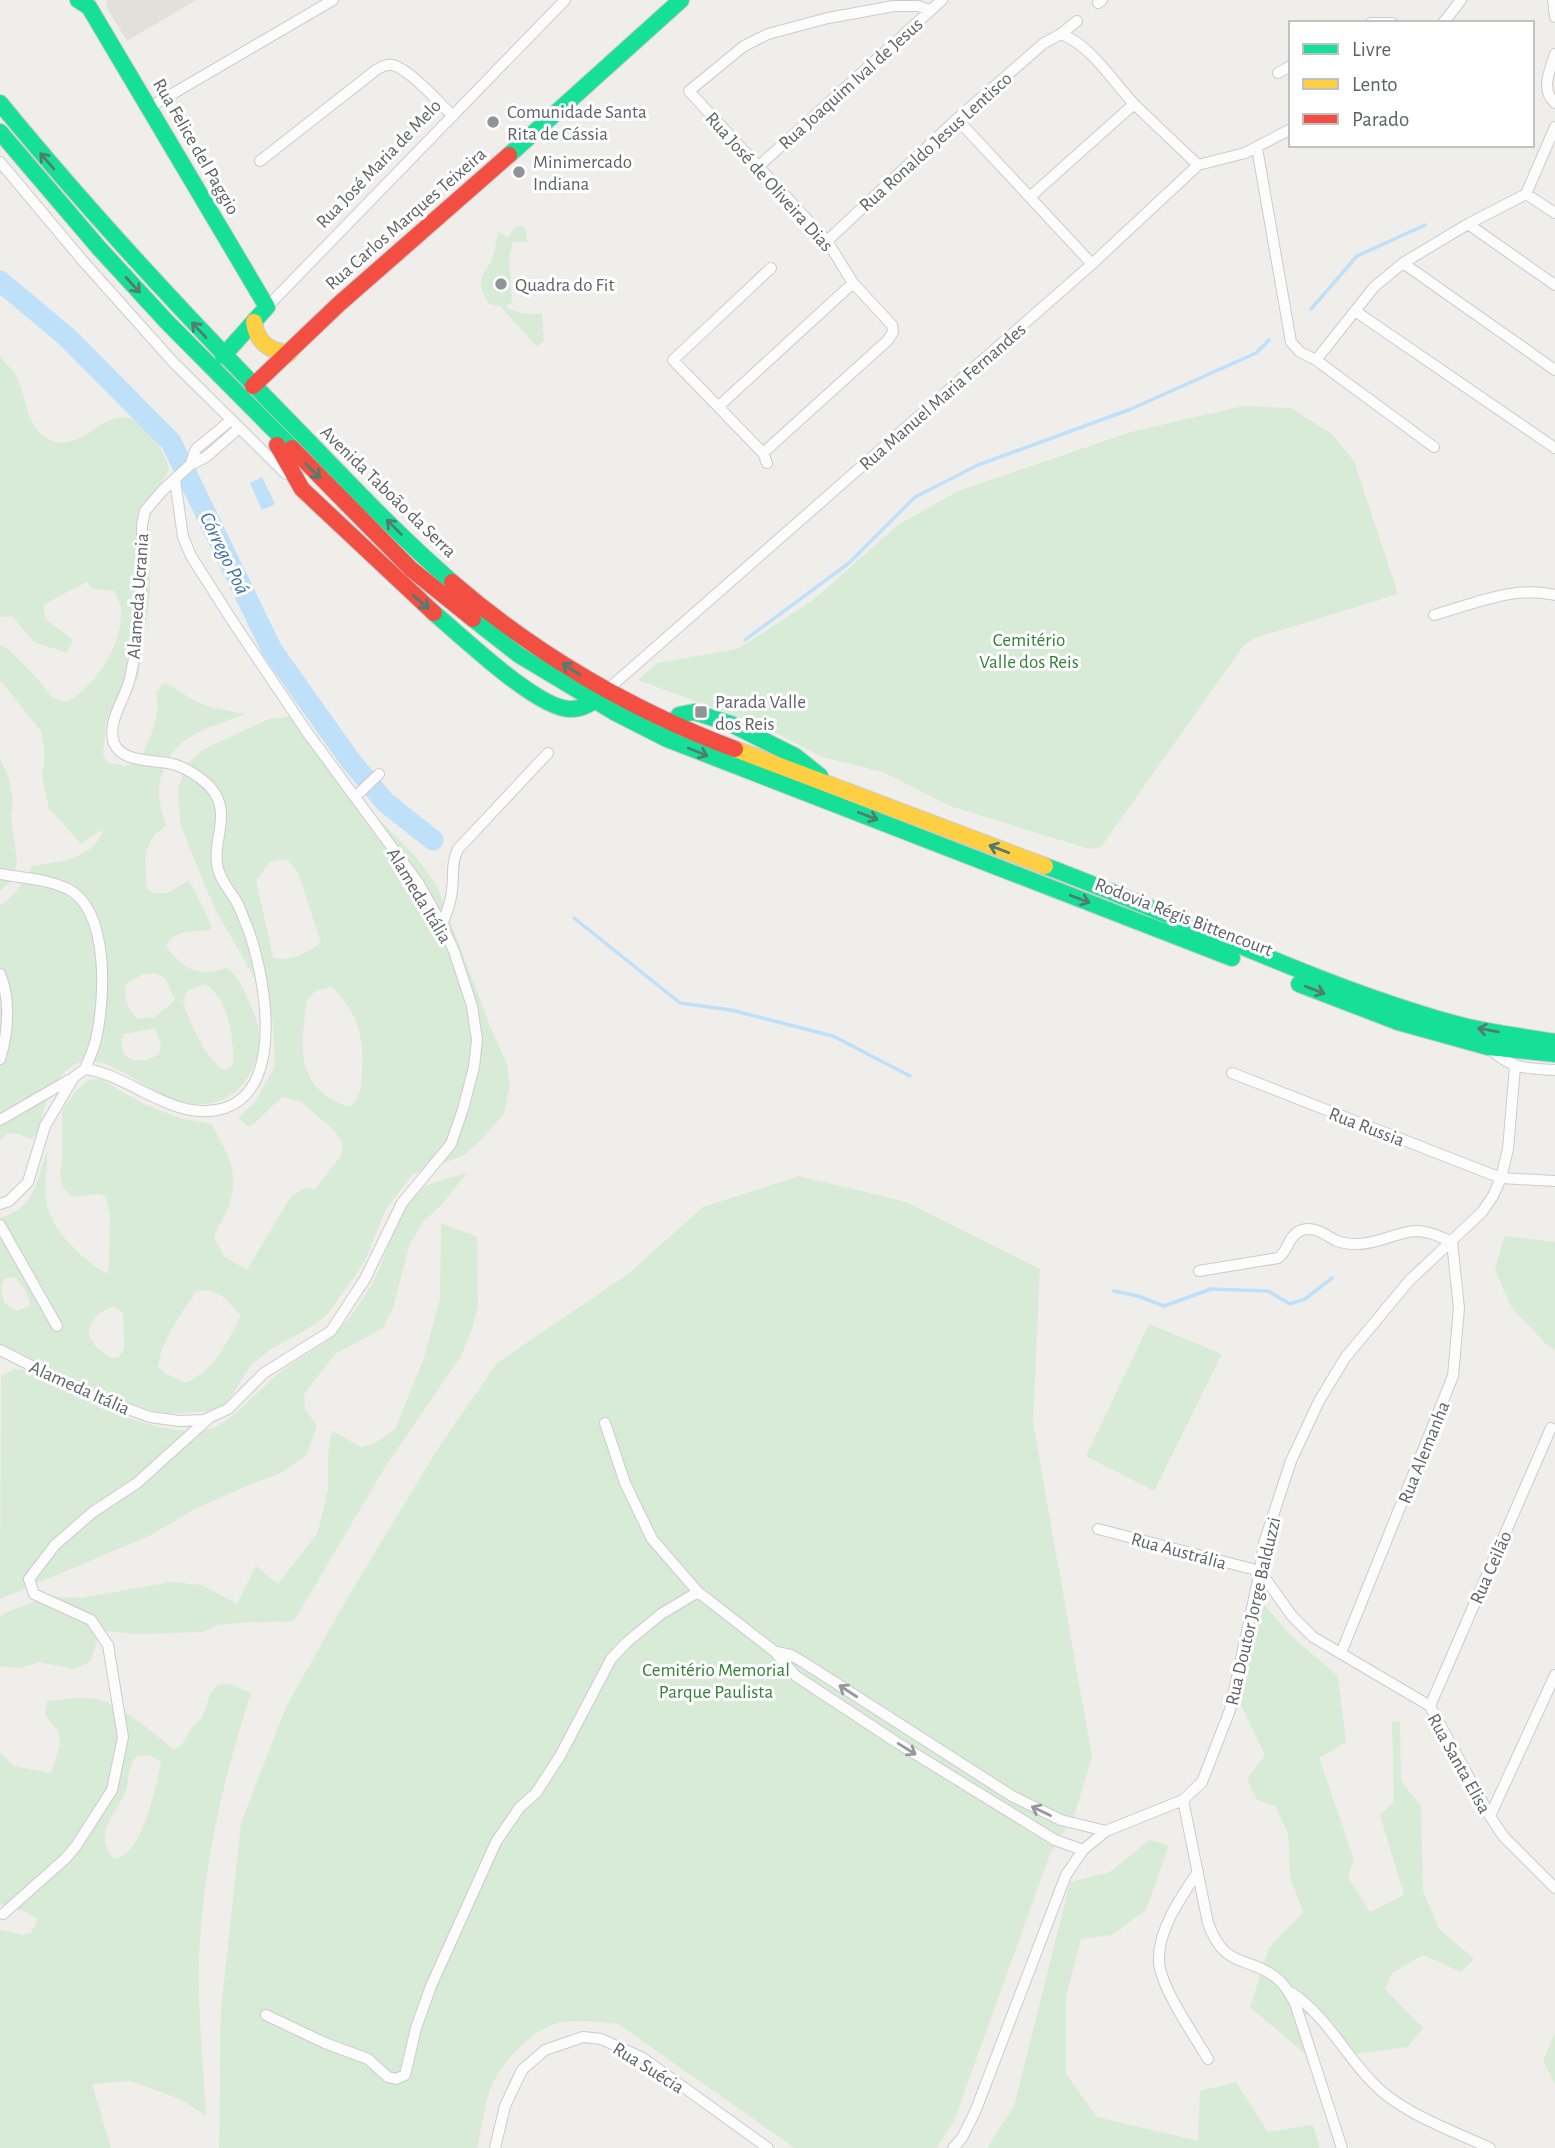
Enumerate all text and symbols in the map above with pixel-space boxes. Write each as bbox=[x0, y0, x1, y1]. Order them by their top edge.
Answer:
street label: Rua Joaquim Ival de Jesus bbox=[775, 15, 927, 153]
legend bbox=[1289, 21, 1534, 147]
text: Livre bbox=[1352, 39, 1391, 60]
street label: Rua Ronaldo Jesus Lentisco bbox=[856, 69, 1016, 215]
text: Lento bbox=[1352, 74, 1398, 95]
street label: Rua Felice del Paggio bbox=[149, 75, 242, 218]
street label: Rua José Maria de Melo bbox=[313, 96, 445, 232]
place label: Comunidade Santa Rita de Cássia bbox=[507, 103, 647, 144]
street label: Rua José de Oliveira Dias bbox=[702, 109, 836, 255]
text: Parado bbox=[1352, 109, 1409, 130]
marker: Comunidade Santa Rita de Cássia bbox=[485, 114, 501, 130]
street label: Rua Carlos Marques Teixeira bbox=[322, 144, 490, 294]
one-way arrow bbox=[39, 153, 55, 171]
place label: Minimercado Indiana bbox=[533, 153, 632, 194]
marker: Minimercado Indiana bbox=[511, 164, 527, 180]
one-way arrow bbox=[124, 276, 141, 293]
marker: Quadra do Fit bbox=[493, 276, 509, 292]
place label: Quadra do Fit bbox=[515, 276, 615, 295]
street label: Rua Manuel Maria Fernandes bbox=[856, 320, 1030, 474]
one-way arrow bbox=[191, 322, 208, 339]
street label: Avenida Taboão da Serra bbox=[316, 423, 460, 562]
one-way arrow bbox=[304, 463, 321, 480]
water label: Córrego Poá bbox=[196, 509, 253, 598]
one-way arrow bbox=[385, 519, 402, 536]
street label: Alameda Ucrania bbox=[125, 532, 152, 660]
one-way arrow bbox=[412, 594, 430, 610]
park label: Cemitério Valle dos Reis bbox=[979, 631, 1079, 672]
one-way arrow bbox=[562, 661, 581, 676]
place label: Parada Valle dos Reis bbox=[715, 693, 806, 734]
marker: Parada Valle dos Reis bbox=[693, 704, 709, 720]
one-way arrow bbox=[686, 746, 708, 759]
one-way arrow bbox=[857, 811, 879, 824]
one-way arrow bbox=[989, 842, 1011, 855]
street label: Alameda Itália bbox=[383, 845, 455, 947]
street label: Rodovia Régis Bittencourt bbox=[1092, 875, 1275, 960]
one-way arrow bbox=[1069, 893, 1091, 906]
one-way arrow bbox=[1304, 985, 1326, 997]
one-way arrow bbox=[1477, 1023, 1500, 1036]
street label: Rua Russia bbox=[1326, 1104, 1407, 1151]
street label: Alameda Itália bbox=[26, 1358, 133, 1419]
street label: Rua Alemanha bbox=[1395, 1399, 1454, 1506]
street label: Rua Doutor Jorge Balduzzi bbox=[1223, 1515, 1284, 1707]
street label: Rua Ceilão bbox=[1467, 1528, 1516, 1607]
street label: Rua Austrália bbox=[1129, 1530, 1229, 1573]
park label: Cemitério Memorial Parque Paulista bbox=[642, 1661, 790, 1702]
one-way arrow bbox=[839, 1684, 858, 1699]
street label: Rua Santa Elisa bbox=[1423, 1711, 1494, 1817]
one-way arrow bbox=[897, 1742, 917, 1756]
one-way arrow bbox=[1031, 1803, 1052, 1817]
street label: Rua Suécia bbox=[609, 2039, 687, 2098]

